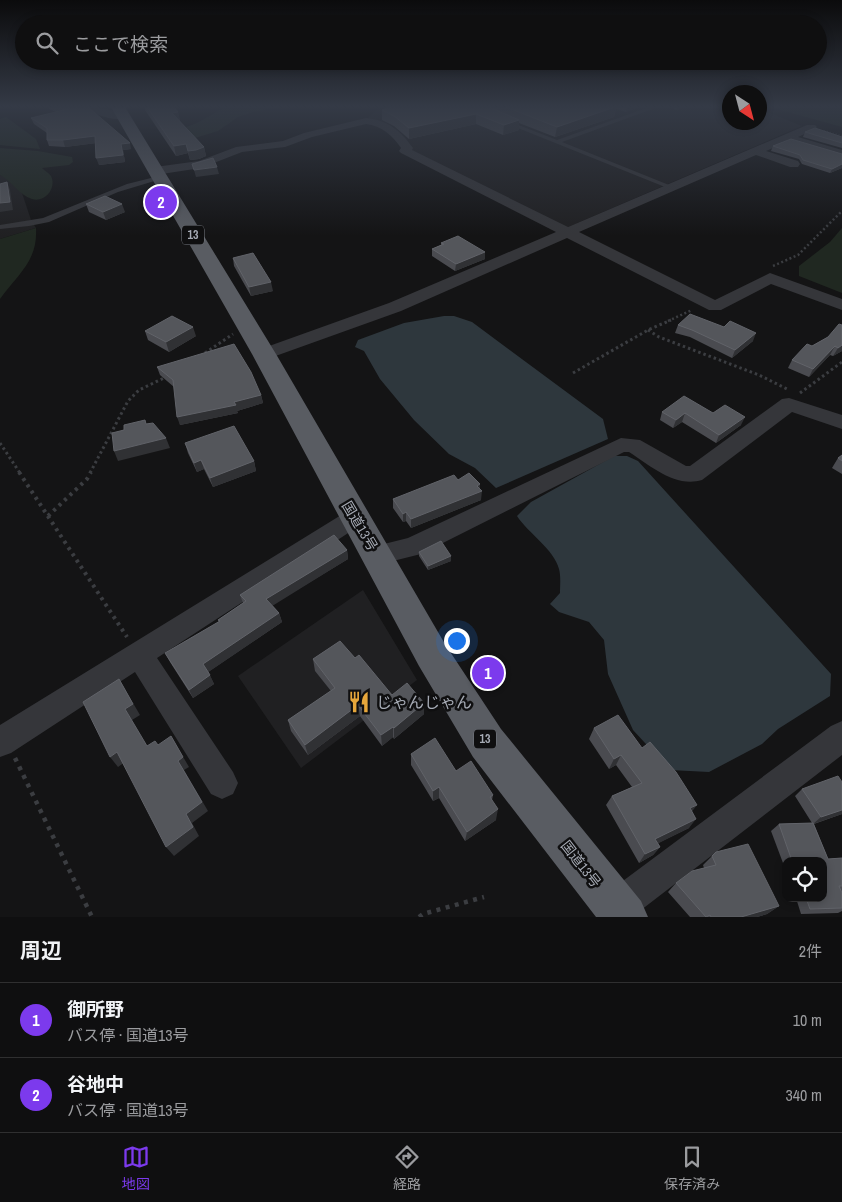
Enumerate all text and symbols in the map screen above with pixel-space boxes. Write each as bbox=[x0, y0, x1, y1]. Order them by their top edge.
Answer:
search box bbox=[15, 15, 827, 70]
icon: search bbox=[33, 29, 61, 57]
text: ここで検索 bbox=[73, 31, 168, 57]
north arrow bbox=[722, 85, 767, 130]
pin: 2 bbox=[145, 183, 177, 221]
road number: 13 bbox=[182, 226, 204, 244]
street label: 国道13号 bbox=[338, 498, 382, 554]
your location bbox=[444, 628, 470, 654]
pin: 1 bbox=[472, 654, 504, 692]
restaurant icon: じゃんじゃん bbox=[346, 689, 372, 715]
place label: じゃんじゃん bbox=[376, 691, 472, 713]
road number: 13 bbox=[474, 730, 496, 749]
street label: 国道13号 bbox=[557, 837, 605, 891]
map controls bbox=[782, 857, 827, 902]
button: locate bbox=[782, 857, 827, 902]
text: 周辺 bbox=[20, 936, 62, 965]
text: 2件 bbox=[799, 940, 822, 962]
text: 御所野 bbox=[67, 996, 124, 1022]
text: 1 bbox=[32, 1009, 40, 1031]
text: 10 m bbox=[793, 1009, 822, 1031]
text: バス停 · 国道13号 bbox=[67, 1024, 189, 1046]
text: 谷地中 bbox=[67, 1071, 124, 1097]
text: 2 bbox=[32, 1084, 40, 1106]
text: 340 m bbox=[786, 1084, 822, 1106]
text: バス停 · 国道13号 bbox=[67, 1099, 189, 1121]
tab: 地図 bbox=[122, 1143, 150, 1193]
tab: 経路 bbox=[393, 1143, 421, 1193]
tab: 保存済み bbox=[664, 1143, 720, 1193]

